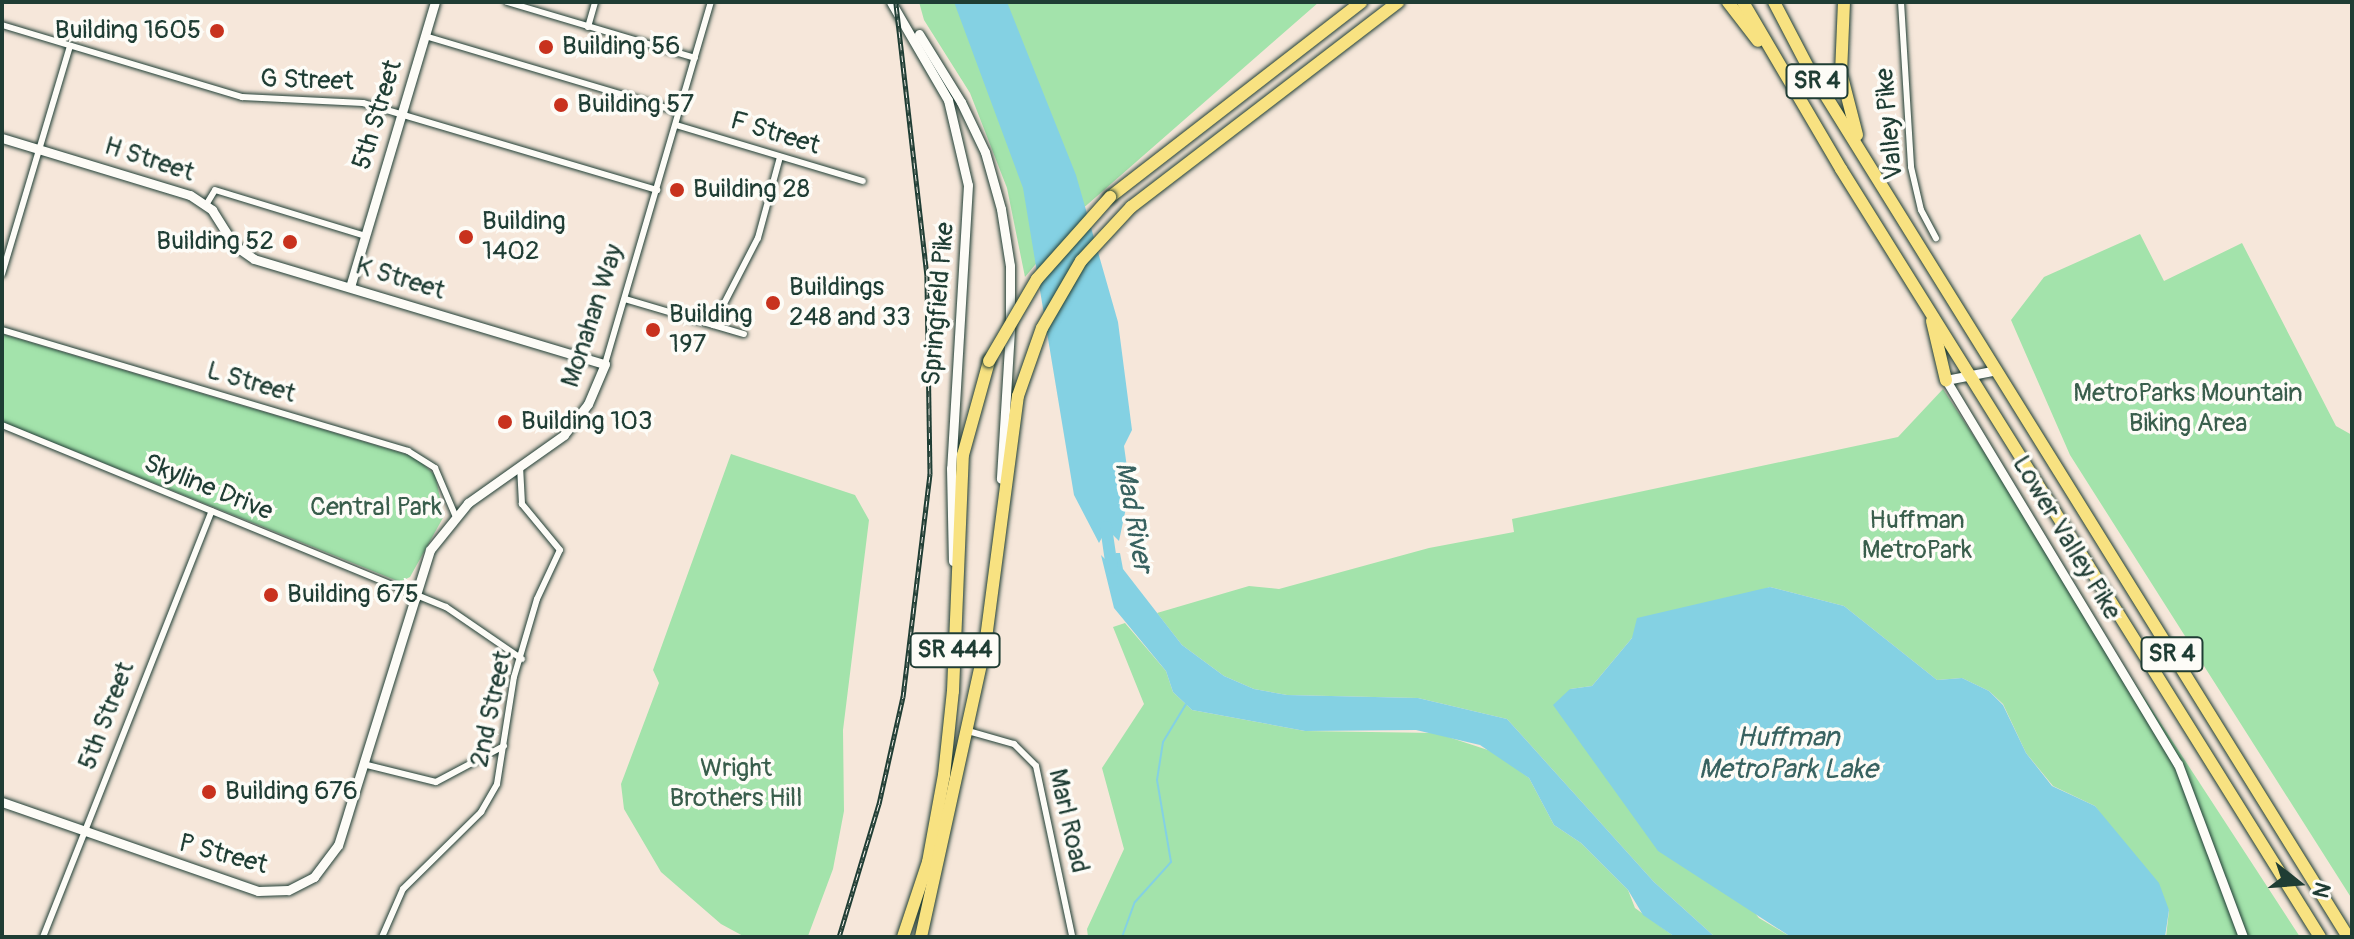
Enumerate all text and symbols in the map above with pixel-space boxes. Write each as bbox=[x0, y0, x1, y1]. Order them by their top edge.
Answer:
place label: Building 1605 bbox=[55, 15, 201, 47]
marker: Building 1605 bbox=[208, 22, 226, 40]
place label: Building 56 bbox=[562, 31, 680, 63]
marker: Building 56 bbox=[537, 38, 555, 56]
street label: 5th Street bbox=[347, 56, 409, 174]
road number: SR 4 bbox=[1785, 61, 1849, 101]
street label: G Street bbox=[260, 64, 354, 98]
street label: Valley Pike bbox=[1870, 67, 1910, 181]
place label: Building 57 bbox=[577, 89, 694, 121]
marker: Building 57 bbox=[552, 96, 570, 114]
street label: F Street bbox=[727, 106, 823, 162]
street label: H Street bbox=[100, 131, 198, 189]
place label: Building 28 bbox=[693, 174, 810, 206]
marker: Building 28 bbox=[668, 181, 686, 199]
place label: Building 1402 bbox=[482, 206, 566, 268]
street label: Springfield Pike bbox=[916, 221, 962, 387]
place label: Building 52 bbox=[156, 226, 274, 258]
marker: Building 1402 bbox=[457, 228, 475, 246]
marker: Building 52 bbox=[281, 233, 299, 251]
street label: Monahan Way bbox=[555, 241, 631, 391]
street label: K Street bbox=[352, 251, 448, 307]
place label: Buildings 248 and 33 bbox=[789, 272, 911, 334]
marker: Buildings 248 and 33 bbox=[764, 294, 782, 312]
place label: Building 197 bbox=[669, 299, 753, 360]
marker: Building 197 bbox=[644, 321, 662, 339]
street label: L Street bbox=[203, 355, 299, 411]
park label: MetroParks Mountain Biking Area bbox=[2073, 378, 2303, 440]
place label: Building 103 bbox=[521, 406, 653, 438]
marker: Building 103 bbox=[496, 413, 514, 431]
street label: Skyline Drive bbox=[139, 448, 277, 528]
street label: Lower Valley Pike bbox=[2005, 450, 2127, 626]
water label: Mad River bbox=[1107, 459, 1159, 575]
park label: Central Park bbox=[310, 492, 442, 524]
park label: Huffman MetroPark bbox=[1862, 505, 1972, 566]
place label: Building 675 bbox=[287, 579, 419, 611]
marker: Building 675 bbox=[262, 586, 280, 604]
road number: SR 444 bbox=[909, 630, 1001, 670]
road number: SR 4 bbox=[2140, 634, 2204, 674]
street label: 2nd Street bbox=[464, 648, 520, 770]
street label: 5th Street bbox=[72, 658, 142, 774]
water label: Huffman MetroPark Lake bbox=[1698, 721, 1878, 787]
park label: Wright Brothers Hill bbox=[670, 753, 802, 814]
street label: Marl Road bbox=[1041, 766, 1095, 876]
place label: Building 676 bbox=[225, 776, 358, 808]
marker: Building 676 bbox=[200, 783, 218, 801]
street label: P Street bbox=[175, 828, 271, 882]
north arrow bbox=[2258, 843, 2338, 923]
text: N bbox=[2305, 879, 2337, 901]

